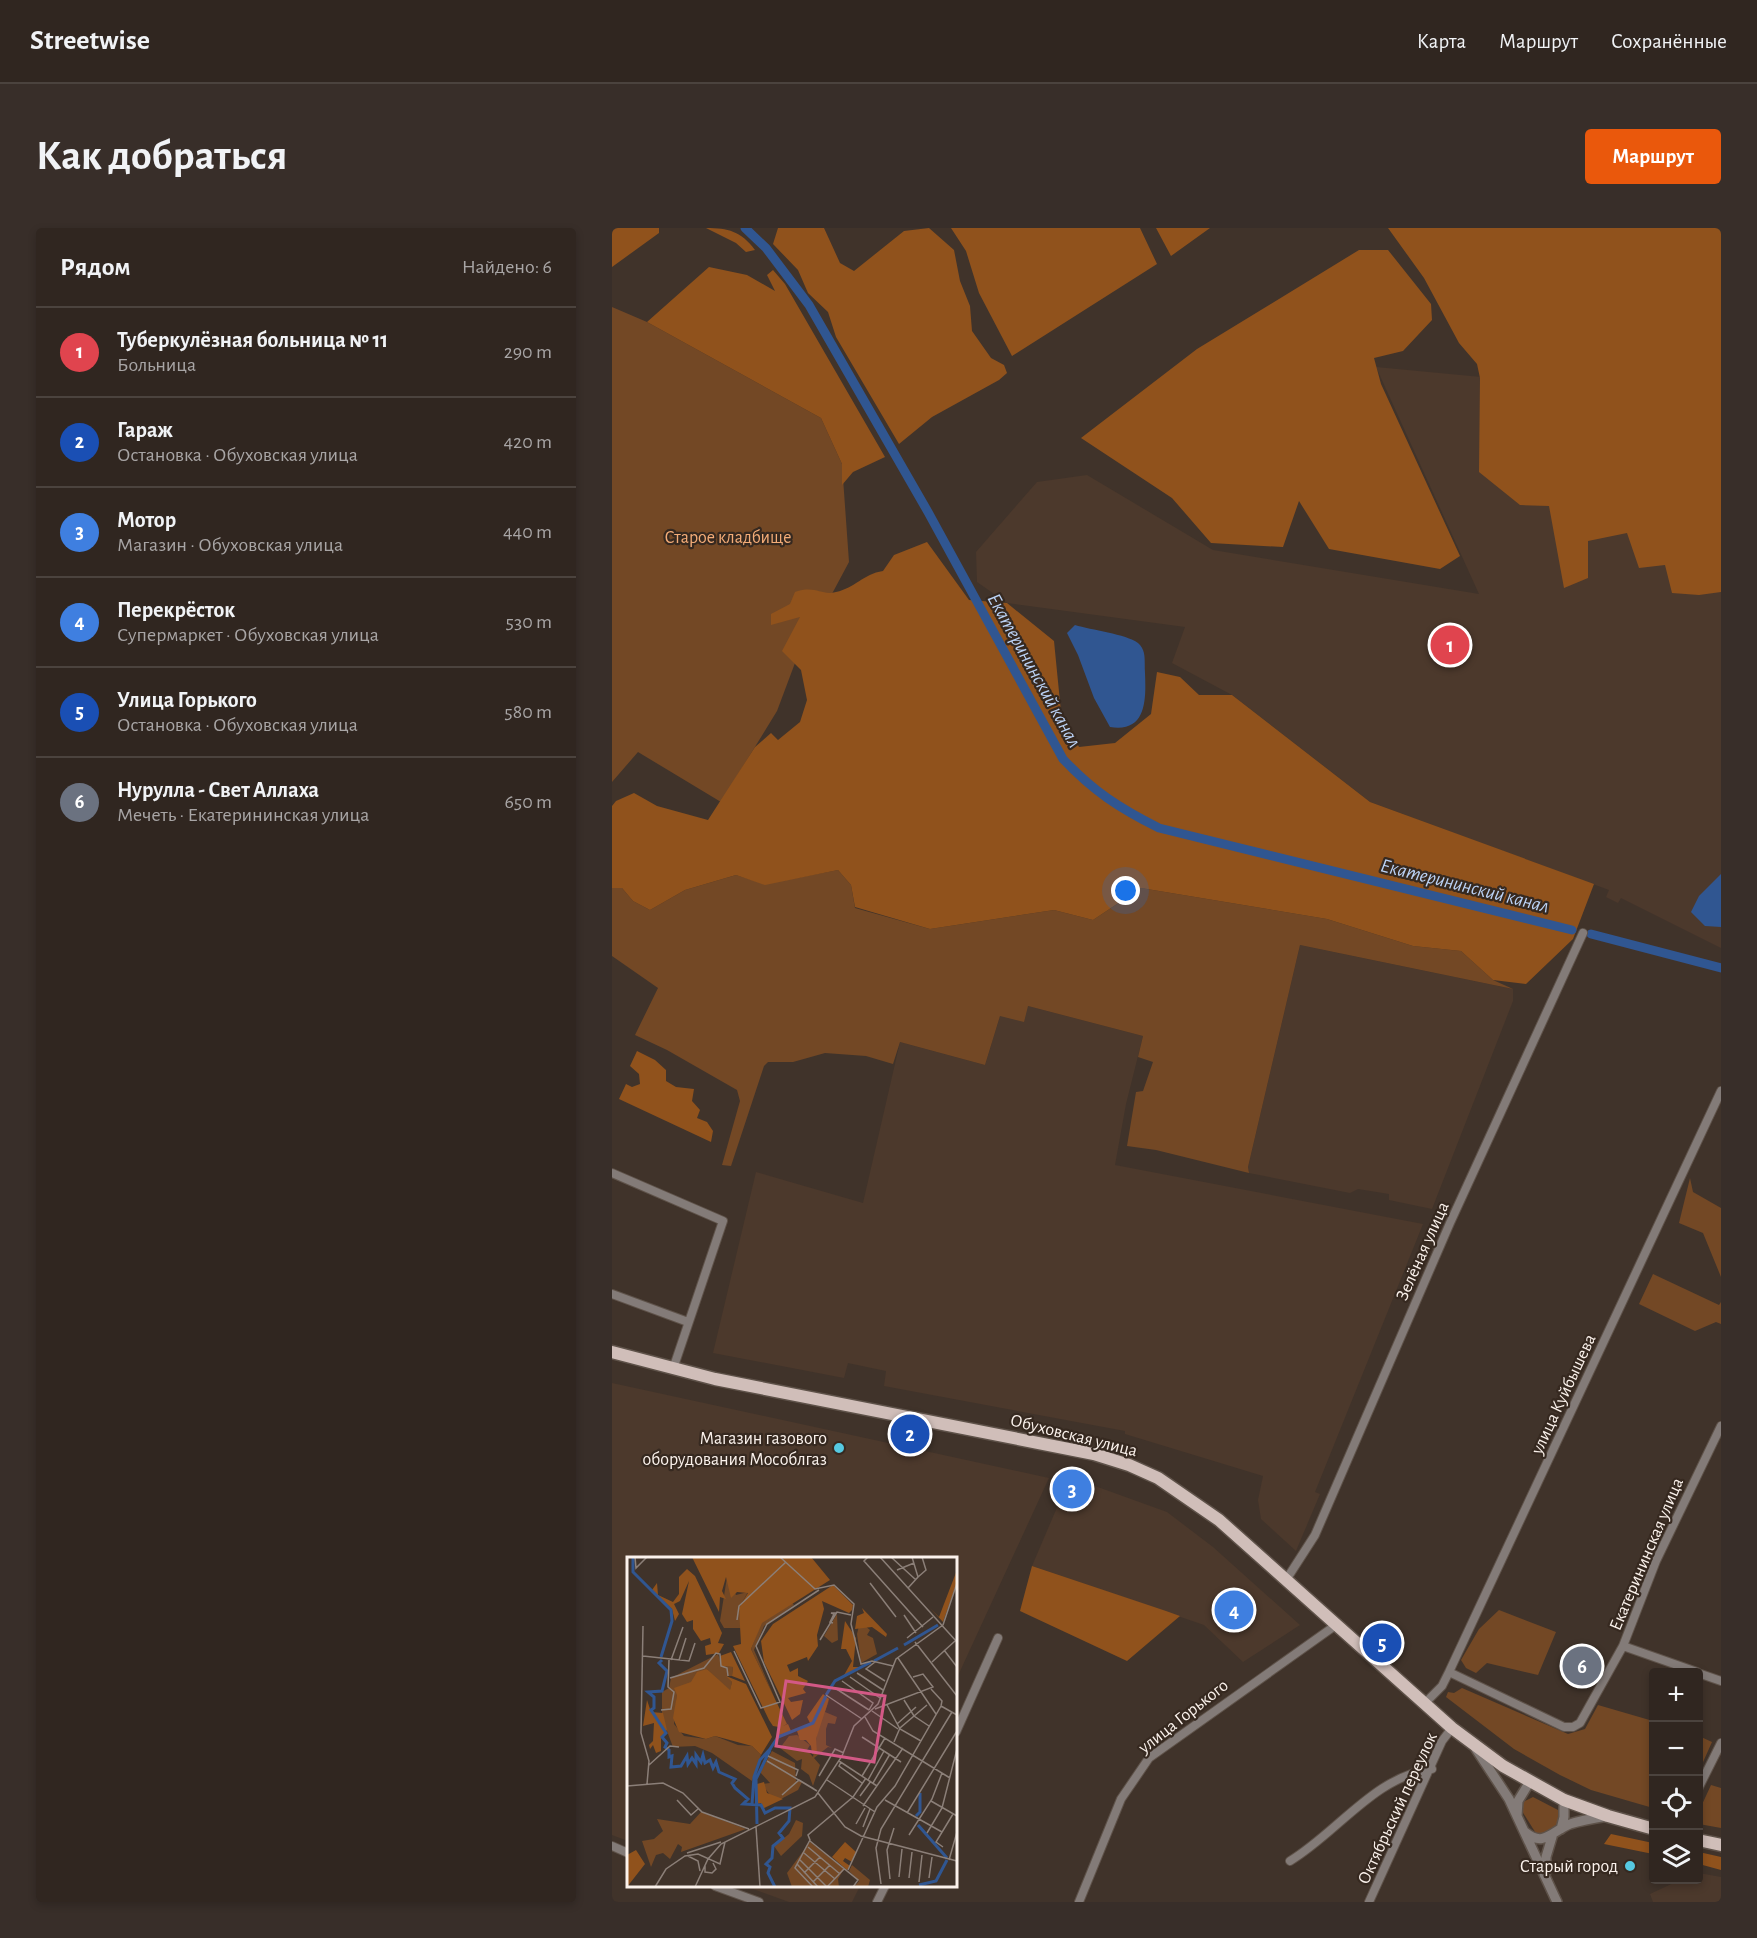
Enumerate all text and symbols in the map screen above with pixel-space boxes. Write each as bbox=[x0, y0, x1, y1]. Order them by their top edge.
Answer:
text: Streetwise bbox=[30, 27, 150, 55]
text: Карта bbox=[1417, 31, 1466, 52]
text: Маршрут bbox=[1499, 31, 1578, 52]
text: Сохранённые bbox=[1611, 31, 1727, 52]
button: Маршрут bbox=[1585, 129, 1721, 184]
text: Как добраться bbox=[36, 135, 287, 177]
text: Рядом bbox=[60, 254, 131, 280]
text: Найдено: 6 bbox=[462, 257, 552, 277]
text: Туберкулёзная больница № 11 bbox=[117, 329, 388, 351]
text: 1 bbox=[76, 342, 83, 362]
text: 290 m bbox=[504, 342, 552, 362]
text: Больница bbox=[117, 355, 196, 375]
text: Гараж bbox=[117, 419, 173, 441]
text: 2 bbox=[75, 432, 84, 452]
text: 420 m bbox=[503, 432, 552, 452]
text: Остановка · Обуховская улица bbox=[117, 445, 358, 465]
text: Мотор bbox=[117, 509, 176, 531]
text: 3 bbox=[75, 522, 84, 542]
text: 440 m bbox=[503, 522, 552, 542]
park label: Старое кладбище bbox=[665, 528, 791, 547]
text: Магазин · Обуховская улица bbox=[117, 535, 343, 555]
water label: Екатерининский канал bbox=[984, 590, 1085, 751]
text: Перекрёсток bbox=[117, 599, 235, 621]
text: 4 bbox=[74, 612, 85, 632]
text: 530 m bbox=[506, 612, 552, 632]
pin: 1 bbox=[1430, 622, 1470, 668]
text: Супермаркет · Обуховская улица bbox=[117, 625, 379, 645]
text: Улица Горького bbox=[117, 689, 257, 711]
text: 5 bbox=[75, 702, 84, 722]
text: 580 m bbox=[504, 702, 552, 722]
text: Остановка · Обуховская улица bbox=[117, 715, 358, 735]
text: Нурулла - Свет Аллаха bbox=[117, 779, 319, 801]
text: 6 bbox=[75, 792, 84, 812]
text: 650 m bbox=[504, 792, 552, 812]
text: Мечеть · Екатерининская улица bbox=[117, 805, 369, 825]
water label: Екатерининский канал bbox=[1379, 855, 1551, 917]
your location bbox=[1111, 876, 1140, 905]
street label: Зелёная улица bbox=[1393, 1199, 1453, 1304]
street label: улица Куйбышева bbox=[1527, 1331, 1600, 1458]
street label: Обуховская улица bbox=[1008, 1410, 1139, 1460]
pin: 2 bbox=[890, 1412, 930, 1456]
place label: Магазин газового оборудования Мособлгаз bbox=[642, 1430, 827, 1469]
marker: Магазин газового оборудования Мособлгаз bbox=[832, 1441, 846, 1455]
pin: 3 bbox=[1052, 1466, 1092, 1512]
street label: Екатерининская улица bbox=[1607, 1476, 1687, 1633]
inset map bbox=[627, 1557, 957, 1887]
pin: 4 bbox=[1214, 1588, 1254, 1632]
pin: 5 bbox=[1362, 1620, 1402, 1666]
pin: 6 bbox=[1562, 1644, 1602, 1688]
map controls bbox=[1649, 1668, 1703, 1884]
button: + bbox=[1649, 1668, 1703, 1722]
street label: улица Горького bbox=[1135, 1676, 1232, 1758]
button: − bbox=[1649, 1722, 1703, 1776]
street label: Октябрьский переулок bbox=[1354, 1729, 1441, 1887]
button: locate bbox=[1649, 1776, 1703, 1830]
button: layers bbox=[1649, 1830, 1703, 1884]
place label: Старый город bbox=[1520, 1858, 1618, 1876]
marker: Старый город bbox=[1623, 1859, 1637, 1873]

